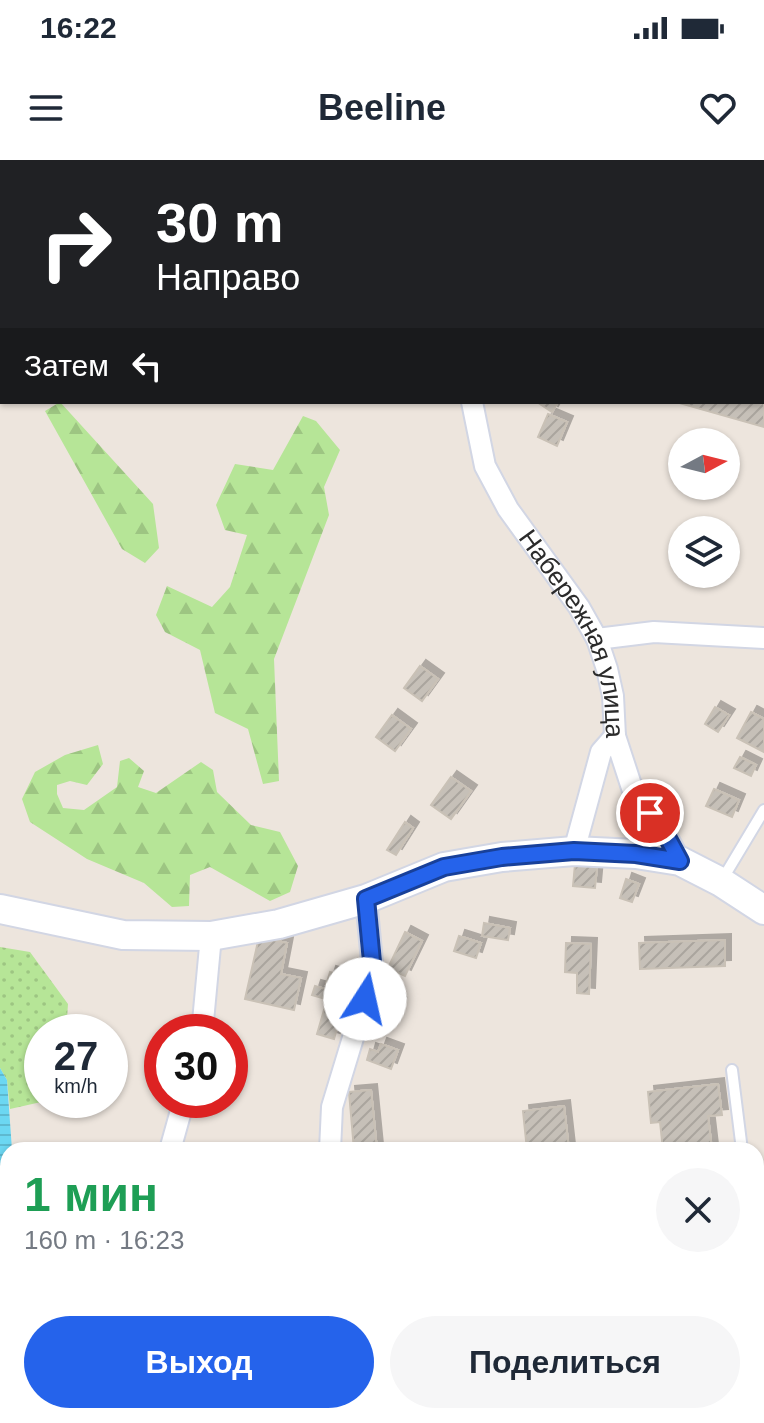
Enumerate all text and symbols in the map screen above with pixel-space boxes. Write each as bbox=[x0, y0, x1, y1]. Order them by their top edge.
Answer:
text: 16:22 bbox=[40, 11, 117, 44]
icon: menu bbox=[24, 86, 68, 130]
icon: heart bbox=[696, 86, 740, 130]
text: Beeline bbox=[318, 87, 446, 128]
text: 30 m bbox=[156, 191, 284, 254]
icon: right bbox=[24, 192, 128, 296]
text: Направо bbox=[156, 257, 300, 298]
icon: left bbox=[125, 344, 169, 388]
text: Затем bbox=[24, 349, 109, 382]
north arrow bbox=[668, 428, 740, 500]
map controls bbox=[668, 428, 740, 588]
button: layers bbox=[668, 516, 740, 588]
street label: Набережная улица bbox=[513, 524, 630, 739]
pin bbox=[616, 779, 684, 847]
icon: arrive bbox=[628, 791, 672, 835]
position arrow bbox=[323, 957, 407, 1041]
speed limit sign: 30 bbox=[144, 1014, 248, 1118]
text: 27 bbox=[54, 1034, 98, 1078]
text: km/h bbox=[54, 1075, 98, 1097]
text: 1 мин bbox=[24, 1168, 158, 1221]
button: close bbox=[656, 1168, 740, 1252]
text: 160 m · 16:23 bbox=[24, 1225, 184, 1255]
button: Выход bbox=[24, 1316, 374, 1408]
button: Поделиться bbox=[390, 1316, 740, 1408]

